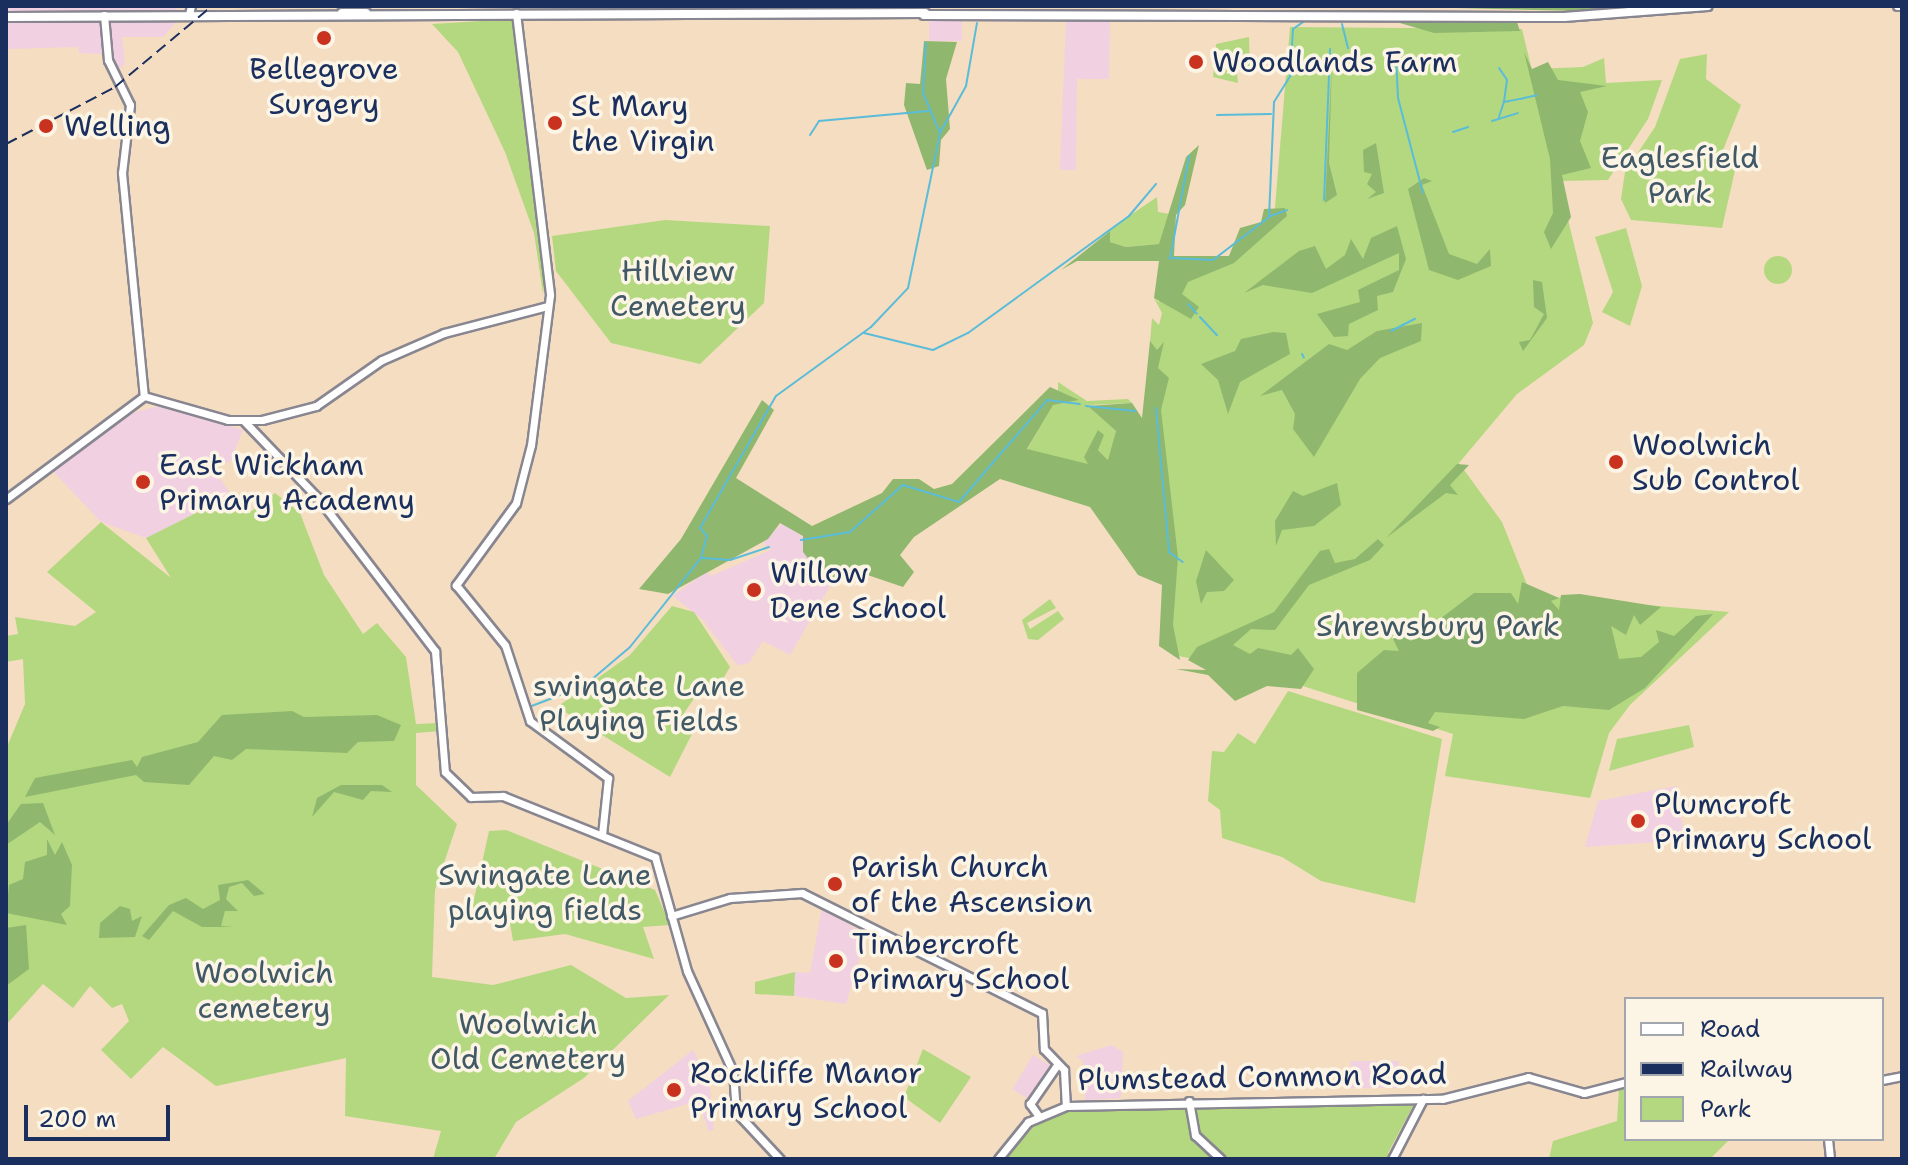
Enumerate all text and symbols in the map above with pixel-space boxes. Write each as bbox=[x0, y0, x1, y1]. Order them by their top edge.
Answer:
marker: Bellegrove Surgery bbox=[315, 29, 333, 47]
place label: Woodlands Farm bbox=[1212, 44, 1457, 80]
place label: Bellegrove Surgery bbox=[249, 51, 399, 122]
marker: Woodlands Farm bbox=[1187, 53, 1205, 71]
place label: St Mary the Virgin bbox=[571, 88, 715, 158]
place label: Welling bbox=[64, 108, 171, 144]
marker: St Mary the Virgin bbox=[546, 114, 564, 132]
marker: Welling bbox=[35, 115, 57, 137]
park label: Eaglesfield Park bbox=[1601, 140, 1759, 210]
park label: Hillview Cemetery bbox=[610, 253, 746, 324]
place label: Woolwich Sub Control bbox=[1632, 427, 1800, 498]
place label: East Wickham Primary Academy bbox=[159, 447, 415, 518]
marker: Woolwich Sub Control bbox=[1607, 453, 1625, 471]
marker: East Wickham Primary Academy bbox=[134, 473, 152, 491]
place label: Willow Dene School bbox=[770, 555, 946, 626]
marker: Willow Dene School bbox=[745, 581, 763, 599]
park label: Shrewsbury Park bbox=[1316, 608, 1560, 644]
park label: swingate Lane Playing Fields bbox=[533, 668, 745, 738]
place label: Plumcroft Primary School bbox=[1654, 786, 1871, 856]
marker: Plumcroft Primary School bbox=[1629, 812, 1647, 830]
place label: Parish Church of the Ascension bbox=[851, 849, 1093, 920]
park label: Swingate Lane playing fields bbox=[438, 857, 652, 928]
marker: Parish Church of the Ascension bbox=[826, 875, 844, 893]
place label: Timbercroft Primary School bbox=[852, 926, 1069, 996]
marker: Timbercroft Primary School bbox=[827, 952, 845, 970]
park label: Woolwich cemetery bbox=[194, 955, 334, 1026]
legend bbox=[1624, 997, 1884, 1141]
park label: Woolwich Old Cemetery bbox=[430, 1006, 626, 1076]
text: Road bbox=[1700, 1013, 1760, 1045]
text: Railway bbox=[1700, 1053, 1793, 1085]
place label: Rockliffe Manor Primary School bbox=[690, 1055, 922, 1126]
street label: Plumstead Common Road bbox=[1077, 1056, 1447, 1098]
marker: Rockliffe Manor Primary School bbox=[665, 1081, 683, 1099]
scale bar bbox=[28, 1089, 174, 1139]
text: Park bbox=[1700, 1093, 1752, 1125]
text: 200 m bbox=[38, 1103, 116, 1135]

